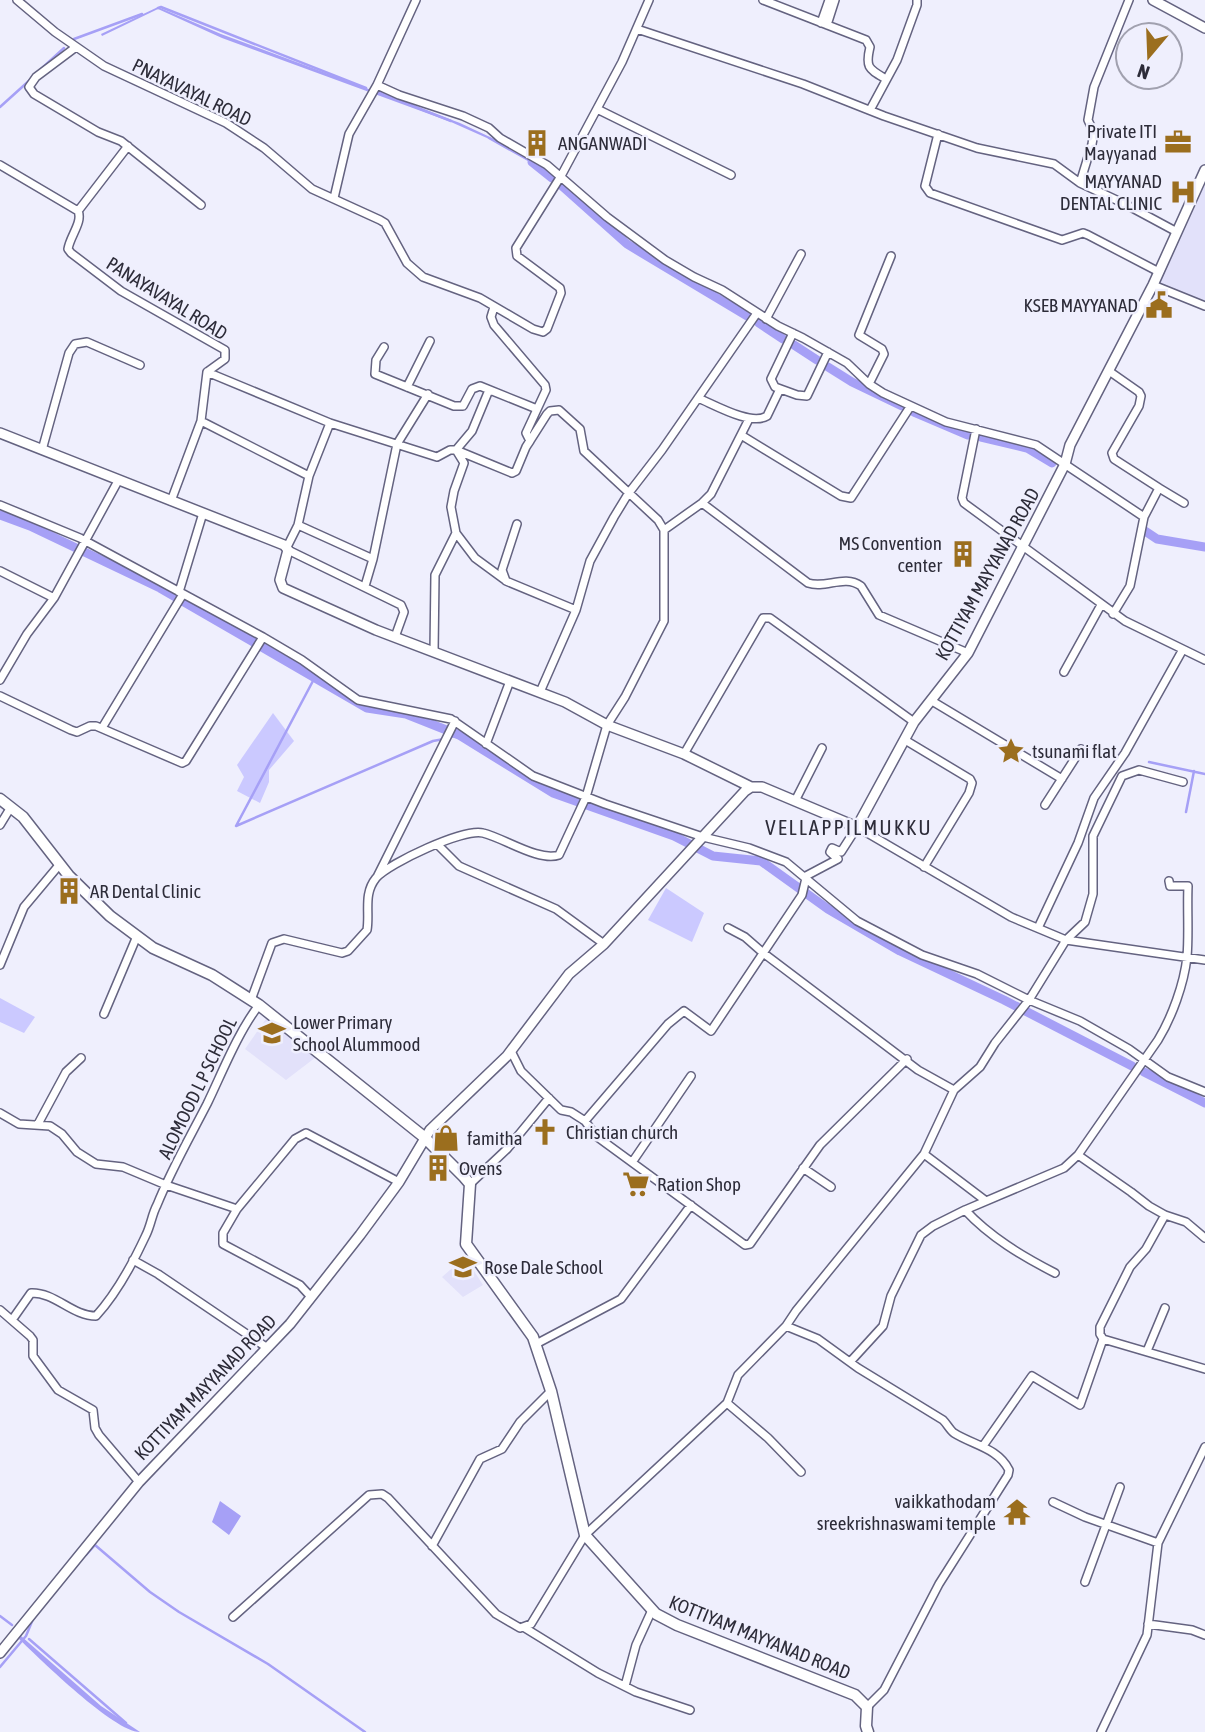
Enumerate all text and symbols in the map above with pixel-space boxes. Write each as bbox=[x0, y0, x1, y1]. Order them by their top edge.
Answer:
north arrow bbox=[1114, 21, 1184, 91]
street label: PNAYAVAYAL ROAD bbox=[129, 54, 255, 130]
text: N bbox=[1135, 60, 1152, 84]
place label: Private ITI Mayyanad bbox=[1084, 120, 1157, 164]
office icon: Private ITI Mayyanad bbox=[1163, 127, 1193, 157]
building icon: ANGANWADI bbox=[522, 128, 552, 158]
place label: ANGANWADI bbox=[558, 132, 647, 154]
place label: MAYYANAD DENTAL CLINIC bbox=[1060, 170, 1162, 214]
hospital icon: MAYYANAD DENTAL CLINIC bbox=[1168, 177, 1198, 207]
street label: PANAYAVAYAL ROAD bbox=[103, 252, 231, 344]
public building icon: KSEB MAYYANAD bbox=[1144, 290, 1174, 320]
place label: KSEB MAYYANAD bbox=[1023, 294, 1138, 316]
street label: KOTTIYAM MAYYANAD ROAD bbox=[930, 484, 1044, 664]
place label: MS Convention center bbox=[839, 532, 942, 576]
building icon: MS Convention center bbox=[948, 539, 978, 569]
place icon: tsunami flat bbox=[996, 736, 1026, 766]
place label: tsunami flat bbox=[1032, 740, 1117, 762]
district label: VELLAPPILMUKKU bbox=[765, 815, 933, 839]
building icon: AR Dental Clinic bbox=[54, 876, 84, 906]
place label: AR Dental Clinic bbox=[90, 880, 201, 902]
place label: Lower Primary School Alummood bbox=[293, 1011, 420, 1055]
street label: ALOMOOD L P SCHOOL bbox=[153, 1013, 241, 1162]
school or university icon: Lower Primary School Alummood bbox=[257, 1018, 287, 1048]
church icon: Christian church bbox=[530, 1117, 560, 1147]
place label: Christian church bbox=[566, 1121, 678, 1143]
shop icon: famitha bbox=[431, 1123, 461, 1153]
place label: famitha bbox=[467, 1127, 523, 1149]
building icon: Ovens bbox=[423, 1153, 453, 1183]
place label: Ovens bbox=[459, 1157, 503, 1179]
supermarket icon: Ration Shop bbox=[621, 1169, 651, 1199]
place label: Ration Shop bbox=[657, 1173, 741, 1195]
school or university icon: Rose Dale School bbox=[448, 1252, 478, 1282]
place label: Rose Dale School bbox=[484, 1256, 603, 1278]
street label: KOTTIYAM MAYYANAD ROAD bbox=[130, 1310, 280, 1464]
place label: vaikkathodam sreekrishnaswami temple bbox=[817, 1490, 996, 1534]
temple icon: vaikkathodam sreekrishnaswami temple bbox=[1002, 1497, 1032, 1527]
street label: KOTTIYAM MAYYANAD ROAD bbox=[666, 1591, 854, 1683]

